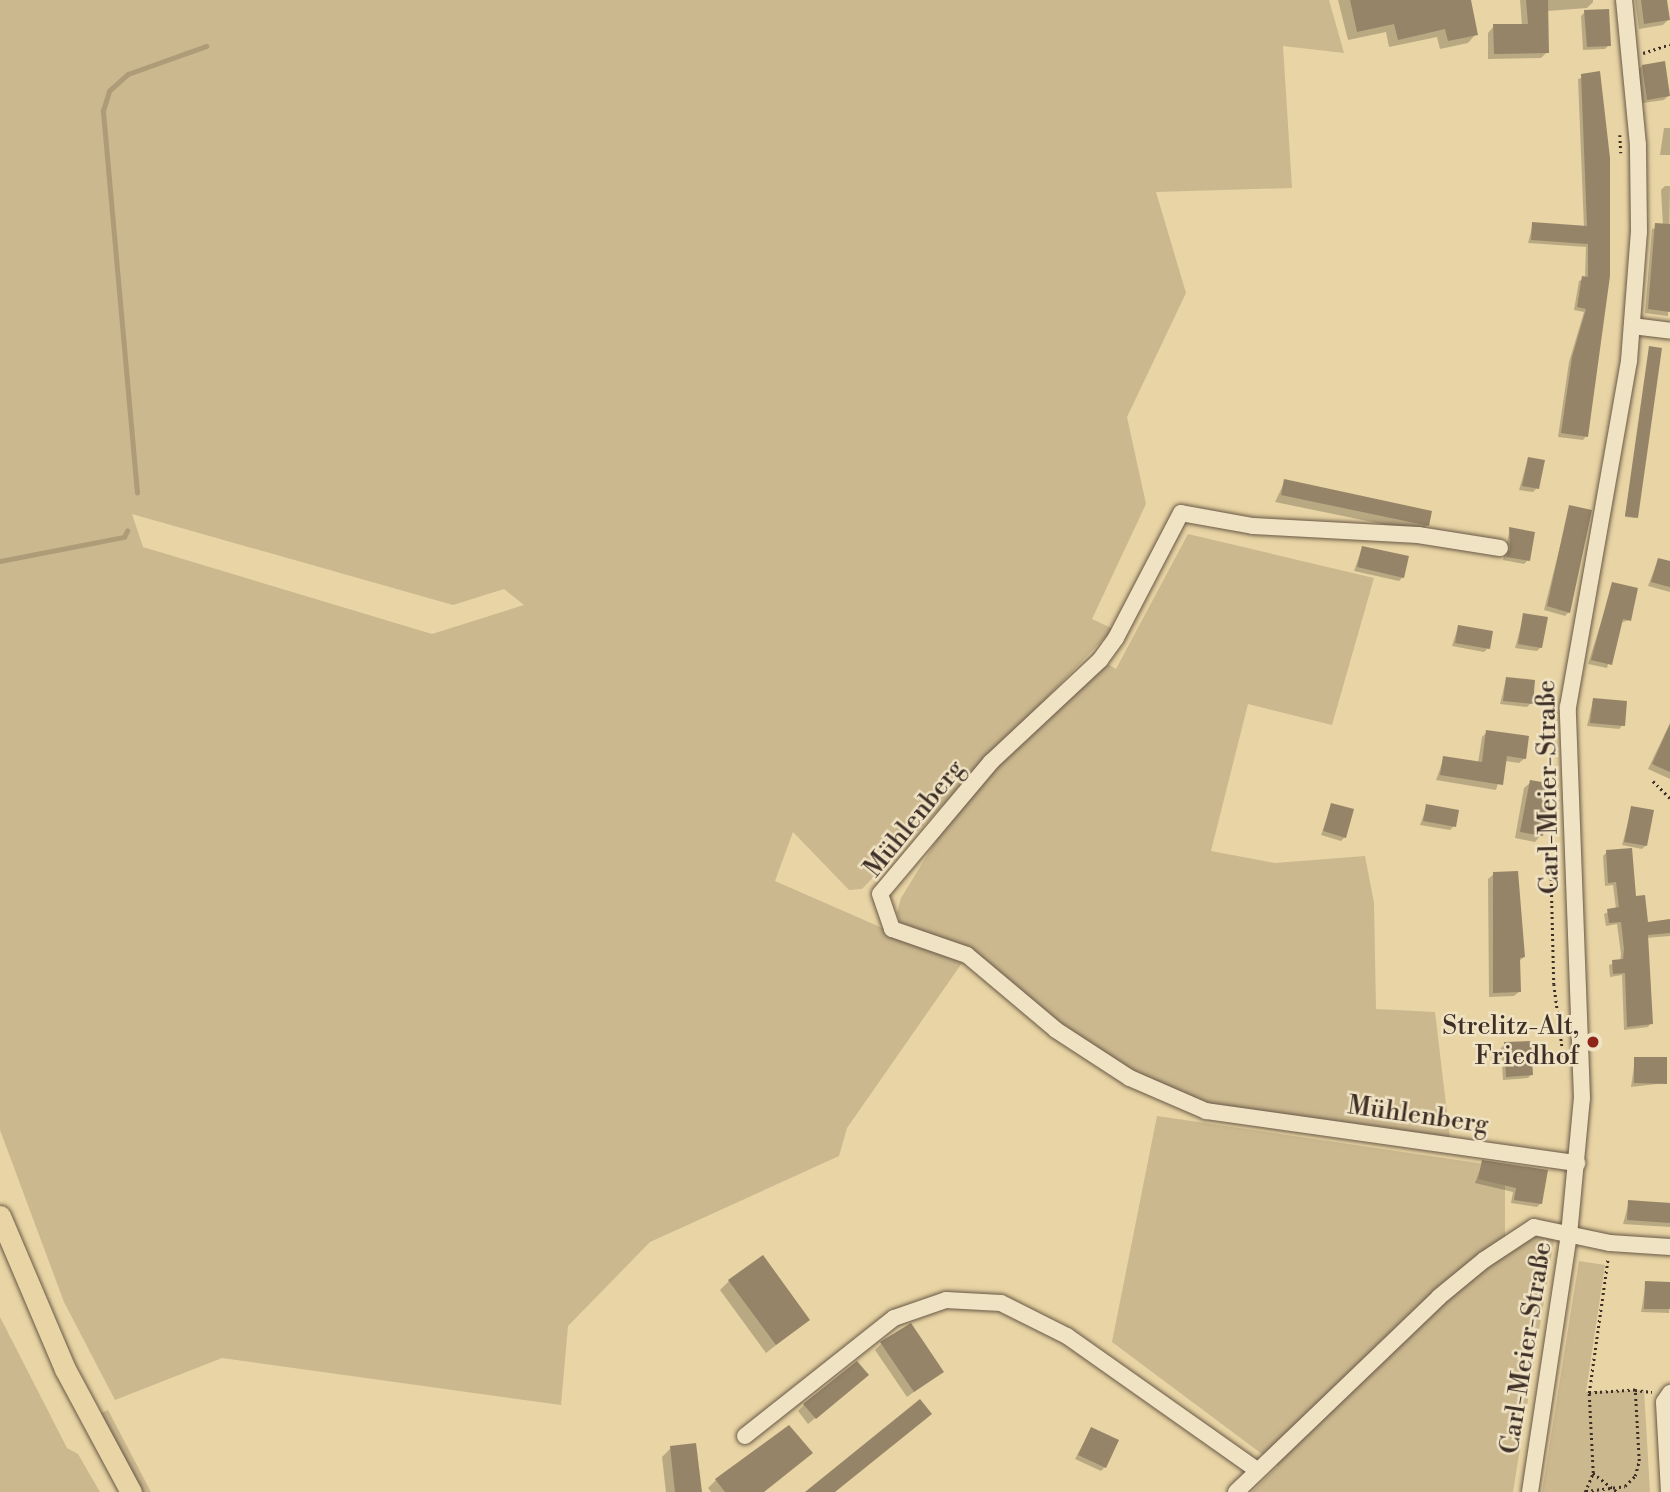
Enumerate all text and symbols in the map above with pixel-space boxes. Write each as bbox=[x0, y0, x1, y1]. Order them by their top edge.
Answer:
street label: Carl-Meier-Straße bbox=[1532, 680, 1566, 894]
street label: Mühlenberg bbox=[858, 754, 972, 884]
place label: Strelitz-Alt, Friedhof bbox=[1442, 1011, 1579, 1072]
marker: Strelitz-Alt, Friedhof bbox=[1585, 1034, 1601, 1050]
street label: Mühlenberg bbox=[1345, 1091, 1491, 1141]
street label: Carl-Meier-Straße bbox=[1495, 1240, 1559, 1456]

